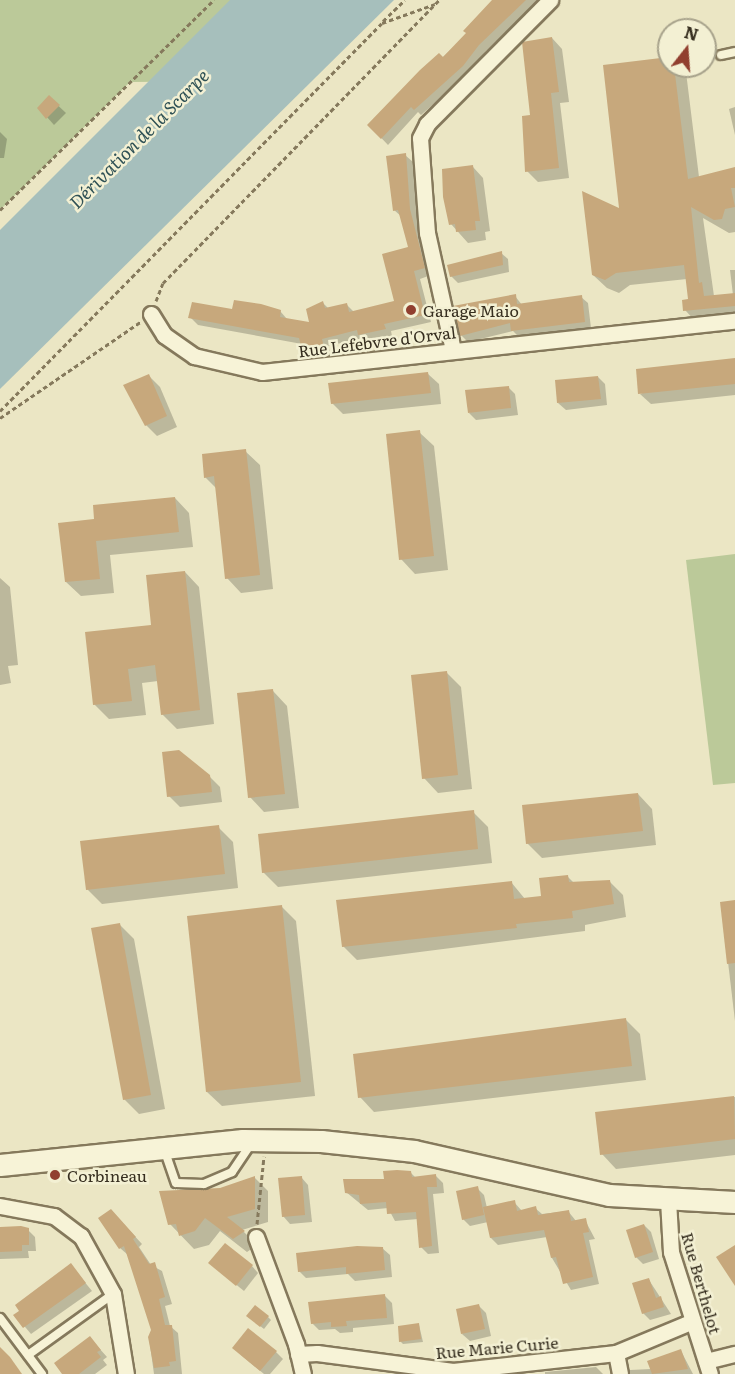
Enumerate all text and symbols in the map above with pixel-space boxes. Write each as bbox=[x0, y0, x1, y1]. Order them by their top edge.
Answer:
north arrow bbox=[657, 18, 717, 78]
text: N bbox=[682, 19, 702, 46]
water label: Dérivation de la Scarpe bbox=[65, 65, 213, 213]
place label: Garage Maio bbox=[423, 300, 519, 320]
marker: Garage Maio bbox=[404, 303, 418, 317]
street label: Rue Lefebvre d'Orval bbox=[297, 322, 457, 360]
place label: Corbineau bbox=[67, 1165, 147, 1185]
marker: Corbineau bbox=[48, 1168, 62, 1182]
street label: Rue Berthelot bbox=[678, 1230, 726, 1336]
street label: Rue Marie Curie bbox=[435, 1332, 559, 1362]

